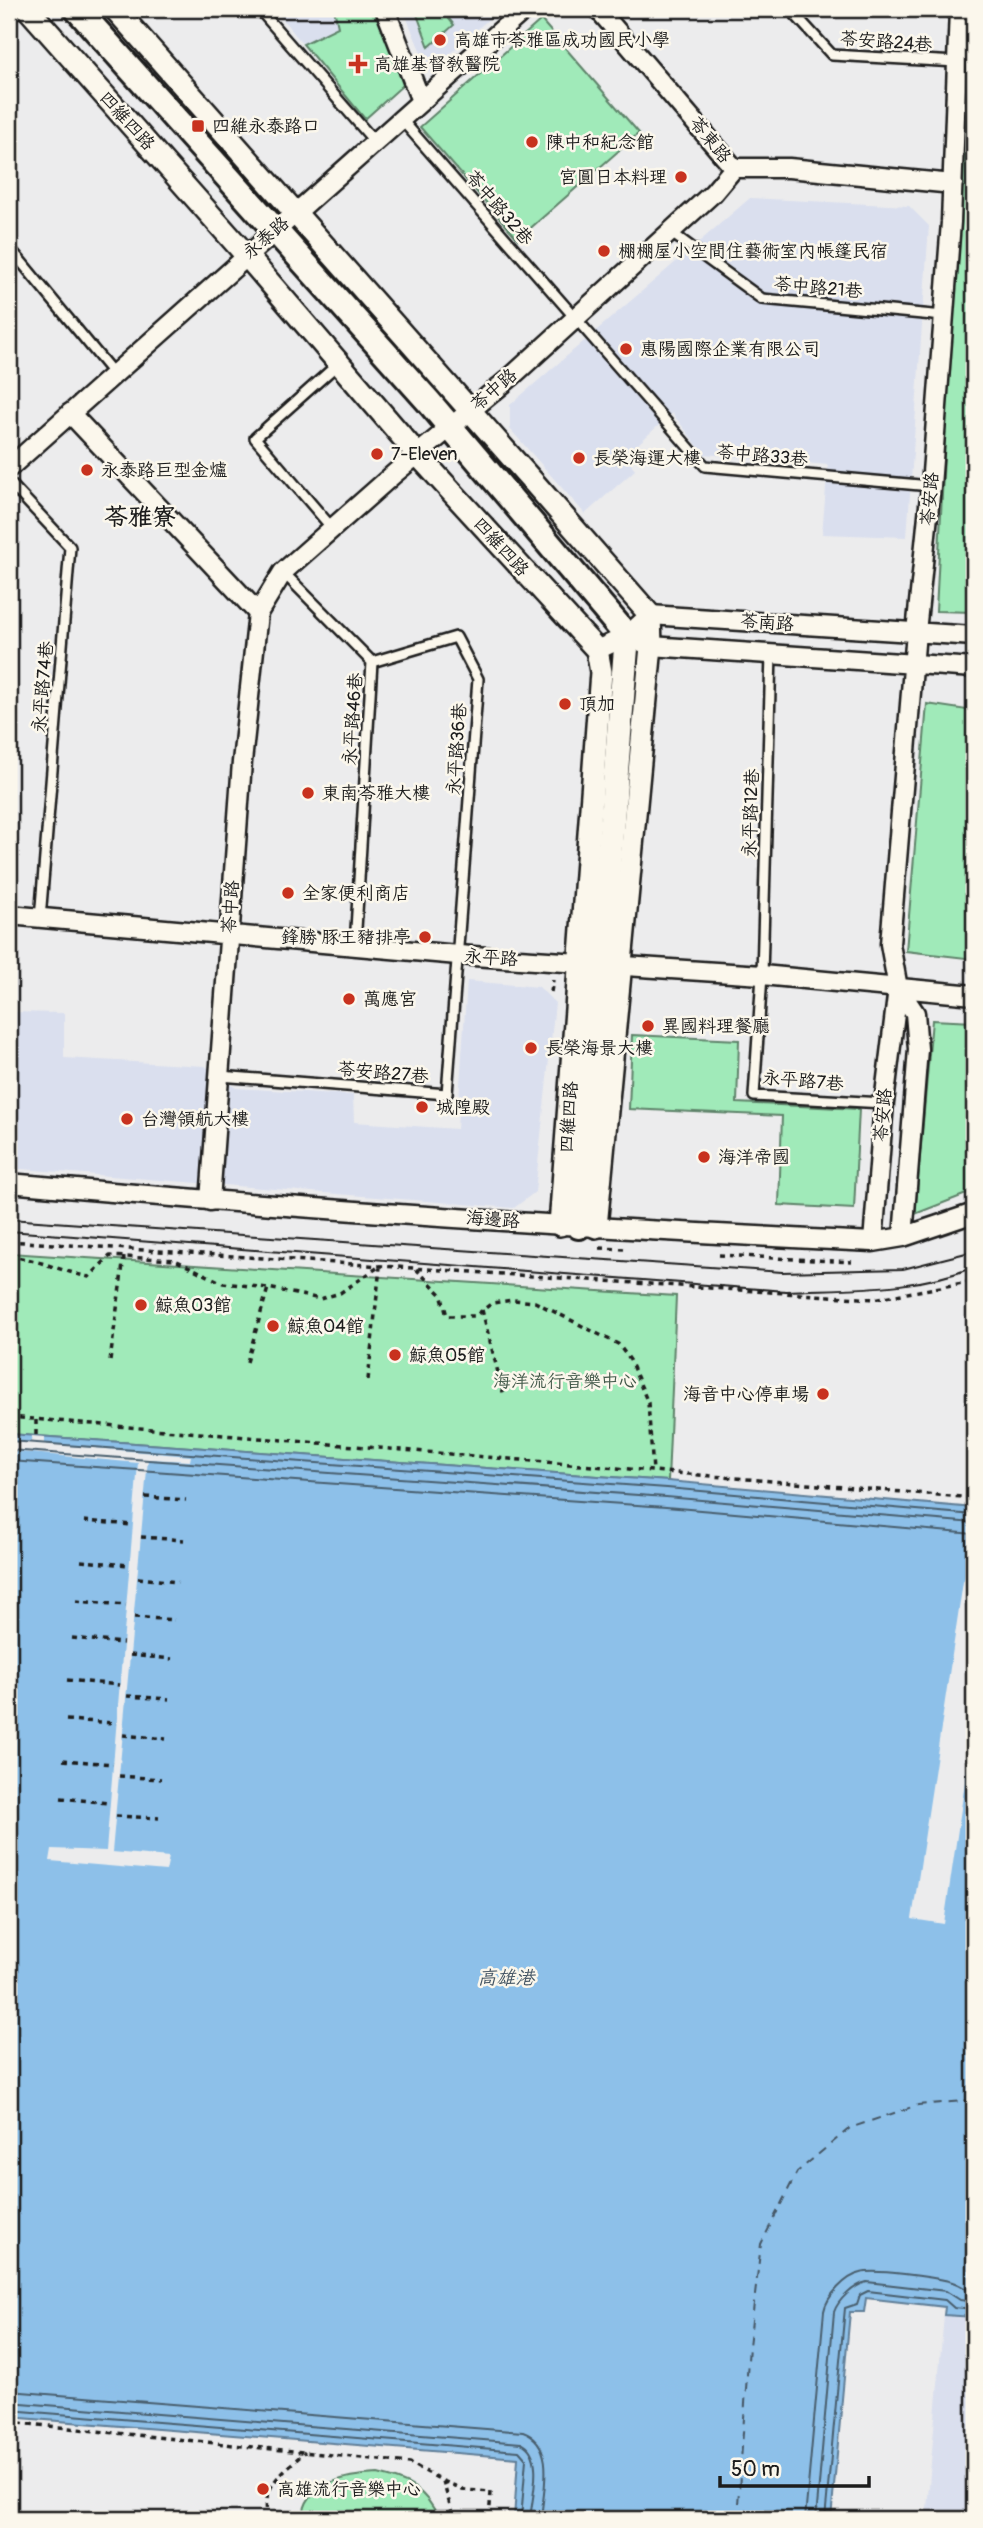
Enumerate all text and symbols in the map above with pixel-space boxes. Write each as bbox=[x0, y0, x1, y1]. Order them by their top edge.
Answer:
street label: 苓安路24巷 bbox=[839, 27, 933, 57]
place label: 高雄市苓雅區成功國民小學 bbox=[454, 29, 670, 52]
marker: 高雄市苓雅區成功國民小學 bbox=[432, 32, 448, 48]
place label: 高雄基督教醫院 bbox=[374, 53, 500, 76]
marker: 高雄基督教醫院 bbox=[348, 54, 368, 74]
street label: 四維四路 bbox=[94, 87, 160, 155]
street label: 苓東路 bbox=[684, 112, 736, 168]
place label: 四維永泰路口 bbox=[212, 115, 320, 138]
marker: 四維永泰路口 bbox=[190, 118, 206, 134]
place label: 陳中和紀念館 bbox=[546, 131, 654, 154]
marker: 陳中和紀念館 bbox=[524, 134, 540, 150]
street label: 苓中路32巷 bbox=[460, 166, 538, 250]
place label: 宮圓日本料理 bbox=[559, 166, 667, 189]
marker: 宮圓日本料理 bbox=[673, 169, 689, 185]
street label: 永泰路 bbox=[238, 212, 294, 264]
place label: 棚棚屋小空間住藝術室內帳篷民宿 bbox=[618, 240, 888, 263]
marker: 棚棚屋小空間住藝術室內帳篷民宿 bbox=[596, 243, 612, 259]
street label: 苓中路21巷 bbox=[773, 273, 863, 303]
place label: 惠陽國際企業有限公司 bbox=[640, 338, 820, 361]
marker: 惠陽國際企業有限公司 bbox=[618, 341, 634, 357]
street label: 苓中路 bbox=[466, 364, 522, 416]
street label: 苓中路33巷 bbox=[715, 441, 809, 471]
place label: 7-Eleven bbox=[391, 443, 458, 466]
marker: 7-Eleven bbox=[369, 446, 385, 462]
place label: 長榮海運大樓 bbox=[593, 447, 701, 470]
marker: 長榮海運大樓 bbox=[571, 450, 587, 466]
place label: 永泰路巨型金爐 bbox=[101, 459, 227, 482]
marker: 永泰路巨型金爐 bbox=[79, 462, 95, 478]
street label: 苓安路 bbox=[916, 471, 944, 527]
district label: 苓雅寮 bbox=[104, 503, 176, 532]
street label: 四維四路 bbox=[468, 513, 534, 581]
street label: 苓南路 bbox=[739, 610, 795, 636]
street label: 永平路74巷 bbox=[28, 640, 58, 734]
street label: 永平路46巷 bbox=[338, 672, 368, 766]
place label: 頂加 bbox=[579, 693, 615, 716]
marker: 頂加 bbox=[557, 696, 573, 712]
street label: 永平路36巷 bbox=[442, 702, 472, 796]
street label: 永平路12巷 bbox=[738, 768, 764, 858]
place label: 東南苓雅大樓 bbox=[322, 782, 430, 805]
marker: 東南苓雅大樓 bbox=[300, 785, 316, 801]
street label: 苓中路 bbox=[218, 879, 244, 935]
place label: 全家便利商店 bbox=[302, 882, 410, 905]
marker: 全家便利商店 bbox=[280, 885, 296, 901]
place label: 鋒勝 豚王豬排亭 bbox=[281, 926, 411, 949]
marker: 鋒勝 豚王豬排亭 bbox=[417, 929, 433, 945]
street label: 永平路 bbox=[463, 945, 519, 971]
place label: 萬應宮 bbox=[363, 988, 417, 1011]
marker: 萬應宮 bbox=[341, 991, 357, 1007]
place label: 異國料理餐廳 bbox=[662, 1015, 770, 1038]
marker: 異國料理餐廳 bbox=[640, 1018, 656, 1034]
place label: 長榮海景大樓 bbox=[545, 1037, 653, 1060]
marker: 長榮海景大樓 bbox=[523, 1040, 539, 1056]
street label: 苓安路27巷 bbox=[336, 1058, 430, 1088]
street label: 永平路7巷 bbox=[761, 1066, 845, 1096]
street label: 四維四路 bbox=[555, 1080, 583, 1154]
street label: 苓安路 bbox=[869, 1087, 897, 1143]
place label: 城隍殿 bbox=[436, 1096, 490, 1119]
marker: 城隍殿 bbox=[414, 1099, 430, 1115]
place label: 台灣領航大樓 bbox=[141, 1108, 249, 1131]
marker: 台灣領航大樓 bbox=[119, 1111, 135, 1127]
place label: 海洋帝國 bbox=[718, 1146, 790, 1169]
marker: 海洋帝國 bbox=[696, 1149, 712, 1165]
street label: 海邊路 bbox=[465, 1207, 521, 1233]
place label: 鯨魚03館 bbox=[155, 1294, 231, 1317]
marker: 鯨魚03館 bbox=[133, 1297, 149, 1313]
place label: 鯨魚04館 bbox=[287, 1315, 364, 1338]
marker: 鯨魚04館 bbox=[265, 1318, 281, 1334]
place label: 鯨魚05館 bbox=[409, 1344, 485, 1367]
marker: 鯨魚05館 bbox=[387, 1347, 403, 1363]
park label: 海洋流行音樂中心 bbox=[493, 1370, 637, 1393]
place label: 海音中心停車場 bbox=[683, 1383, 809, 1406]
marker: 海音中心停車場 bbox=[815, 1386, 831, 1402]
water label: 高雄港 bbox=[477, 1966, 536, 1990]
scale bar bbox=[720, 2444, 869, 2488]
text: 50 m bbox=[731, 2456, 780, 2483]
place label: 高雄流行音樂中心 bbox=[277, 2478, 421, 2501]
marker: 高雄流行音樂中心 bbox=[255, 2481, 271, 2497]

